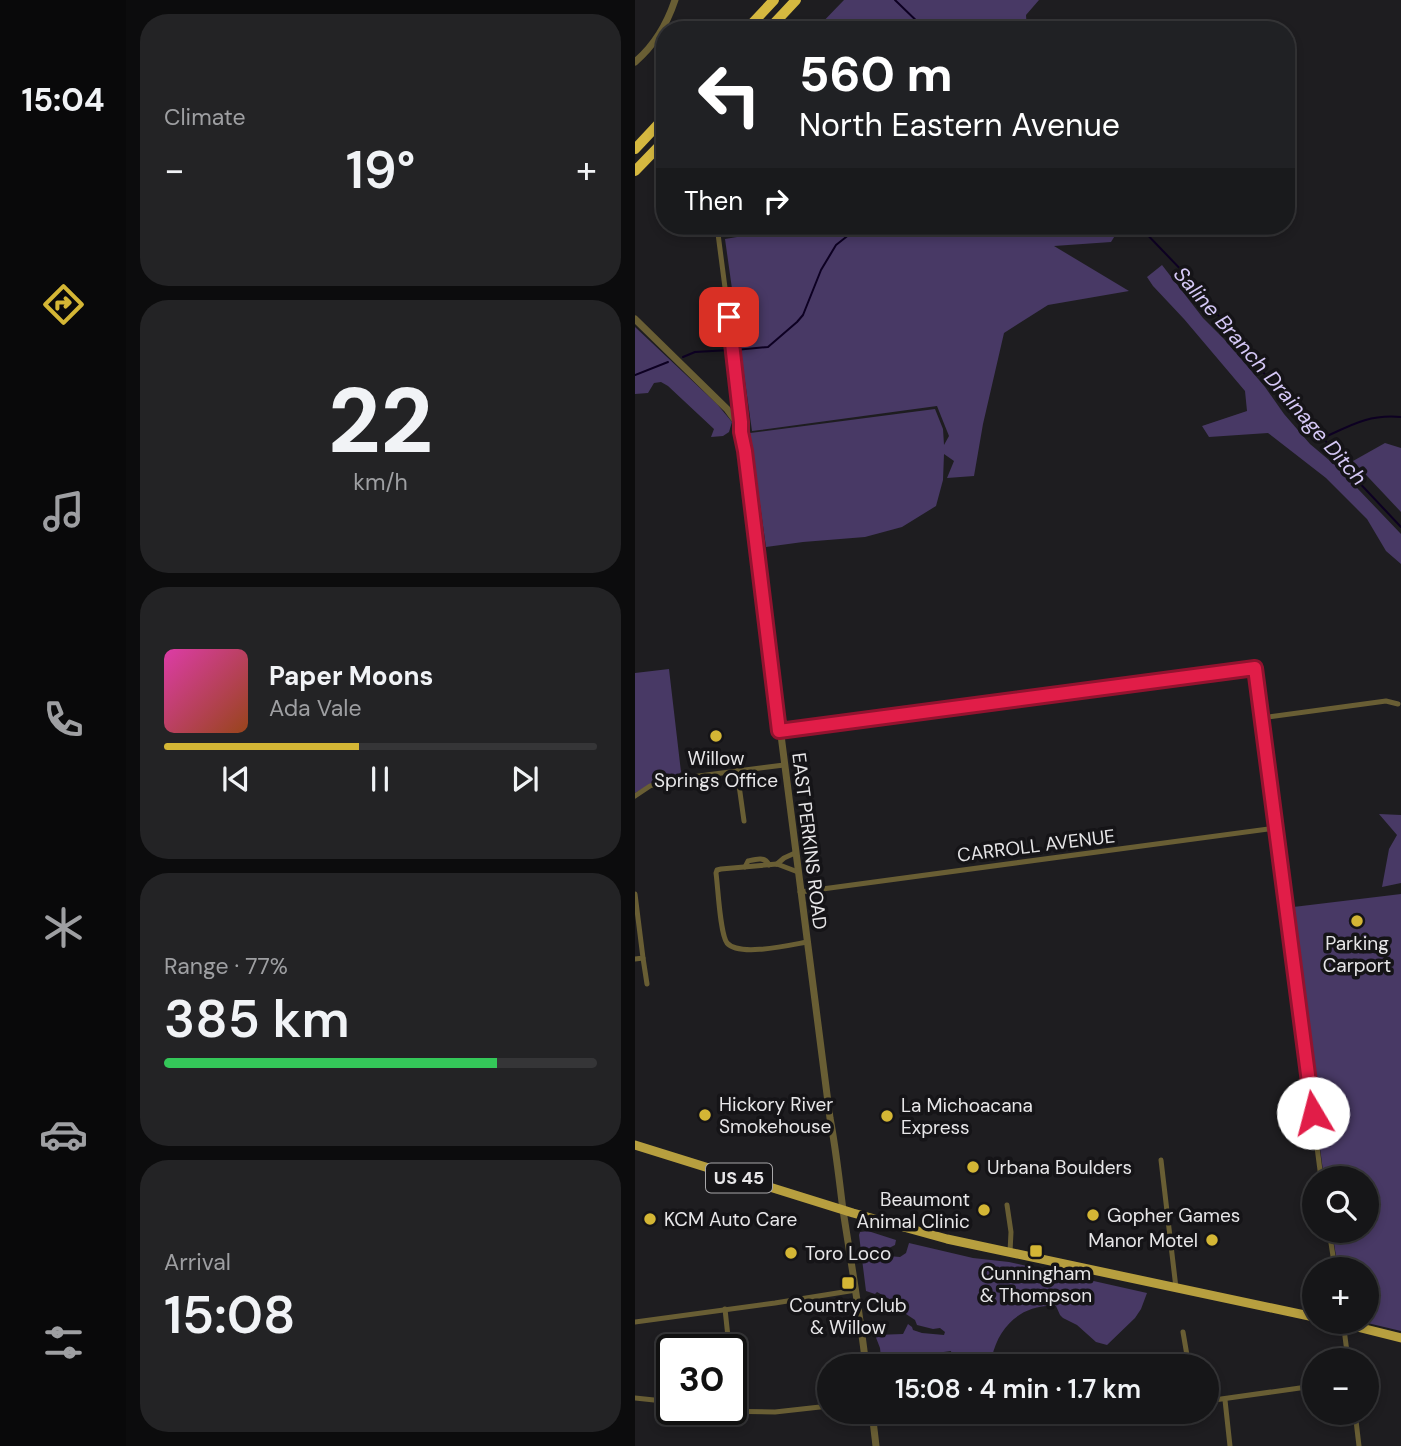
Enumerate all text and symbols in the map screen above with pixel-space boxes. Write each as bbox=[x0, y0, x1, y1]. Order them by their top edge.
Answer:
text: 560 m bbox=[799, 42, 953, 106]
icon: left bbox=[684, 49, 775, 140]
text: 15:04 bbox=[21, 79, 105, 121]
text: Climate bbox=[164, 102, 246, 132]
text: North Eastern Avenue bbox=[799, 104, 1120, 146]
text: 19° bbox=[346, 136, 415, 204]
text: − bbox=[164, 145, 185, 195]
text: + bbox=[576, 145, 597, 195]
icon: right bbox=[757, 182, 795, 220]
text: Then bbox=[684, 184, 743, 218]
water label: Saline Branch Drainage Ditch bbox=[1167, 261, 1373, 491]
icon: directions bbox=[39, 280, 88, 329]
pin bbox=[699, 287, 759, 347]
icon: arrive bbox=[710, 298, 748, 336]
text: 22 bbox=[328, 362, 433, 480]
text: km/h bbox=[353, 467, 408, 497]
icon: music bbox=[39, 487, 88, 536]
text: Paper Moons bbox=[269, 659, 433, 693]
text: Ada Vale bbox=[269, 693, 362, 723]
icon: phone bbox=[39, 695, 88, 744]
marker: Willow Springs Office bbox=[708, 728, 724, 744]
place label: Willow Springs Office bbox=[654, 746, 778, 793]
street label: EAST PERKINS ROAD bbox=[786, 751, 833, 931]
icon: previous bbox=[217, 760, 255, 798]
icon: pause bbox=[361, 760, 399, 798]
icon: next bbox=[506, 760, 544, 798]
street label: CARROLL AVENUE bbox=[956, 823, 1116, 868]
icon: climate bbox=[39, 903, 88, 952]
marker: Parking Carport bbox=[1349, 913, 1365, 929]
place label: Parking Carport bbox=[1323, 931, 1391, 978]
text: Range · 77% bbox=[164, 951, 288, 981]
text: 385 km bbox=[164, 985, 350, 1053]
position arrow bbox=[1276, 1076, 1350, 1150]
place label: Hickory River Smokehouse bbox=[719, 1092, 833, 1139]
place label: La Michoacana Express bbox=[901, 1093, 1033, 1140]
marker: Hickory River Smokehouse bbox=[697, 1107, 713, 1123]
marker: La Michoacana Express bbox=[879, 1108, 895, 1124]
icon: car bbox=[39, 1110, 88, 1159]
place label: Urbana Boulders bbox=[987, 1155, 1132, 1180]
marker: Urbana Boulders bbox=[965, 1159, 981, 1175]
road number: US 45 bbox=[706, 1163, 772, 1192]
map controls bbox=[1302, 1166, 1379, 1425]
button: search bbox=[1302, 1166, 1379, 1243]
place label: Beaumont Animal Clinic bbox=[857, 1187, 970, 1234]
marker: Beaumont Animal Clinic bbox=[976, 1202, 992, 1218]
place label: Gopher Games bbox=[1107, 1203, 1240, 1228]
place label: KCM Auto Care bbox=[664, 1207, 797, 1232]
marker: Gopher Games bbox=[1085, 1207, 1101, 1223]
marker: KCM Auto Care bbox=[642, 1211, 658, 1227]
place label: Manor Motel bbox=[1088, 1228, 1198, 1253]
marker: Manor Motel bbox=[1204, 1232, 1220, 1248]
place label: Toro Loco bbox=[805, 1241, 891, 1266]
marker: Cunningham & Thompson bbox=[1028, 1243, 1044, 1259]
marker: Toro Loco bbox=[783, 1245, 799, 1261]
text: Arrival bbox=[164, 1247, 231, 1277]
button: + bbox=[1302, 1257, 1379, 1334]
place label: Cunningham & Thompson bbox=[980, 1261, 1092, 1308]
marker: Country Club & Willow bbox=[840, 1275, 856, 1291]
text: 15:08 bbox=[164, 1281, 295, 1349]
place label: Country Club & Willow bbox=[789, 1293, 907, 1340]
icon: filters bbox=[39, 1318, 88, 1367]
speed limit sign: 30 bbox=[656, 1334, 747, 1425]
button: − bbox=[1302, 1348, 1379, 1425]
text: 15:08 · 4 min · 1.7 km bbox=[895, 1372, 1141, 1406]

